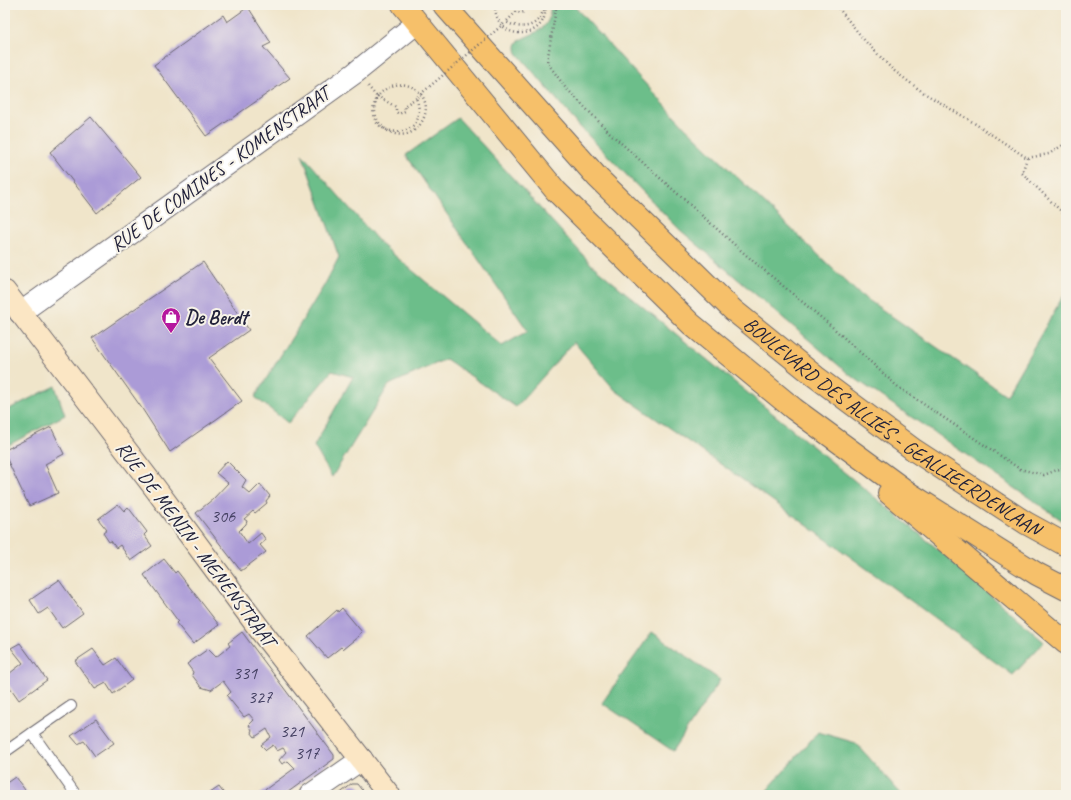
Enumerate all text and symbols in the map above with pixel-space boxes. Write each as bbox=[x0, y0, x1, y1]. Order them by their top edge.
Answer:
street label: RUE DE COMINES - KOMENSTRAAT bbox=[105, 79, 338, 257]
place label: De Berdt bbox=[185, 305, 251, 330]
shop icon: De Berdt bbox=[160, 306, 182, 334]
street label: BOULEVARD DES ALLIÉS - GEALLIEERDENLAAN bbox=[739, 311, 1048, 543]
street label: RUE DE MENIN - MENENSTRAAT bbox=[111, 436, 284, 655]
house number: 306 bbox=[211, 505, 236, 527]
house number: 331 bbox=[233, 662, 258, 684]
house number: 327 bbox=[248, 686, 273, 708]
house number: 321 bbox=[280, 720, 305, 742]
house number: 317 bbox=[295, 742, 320, 764]

